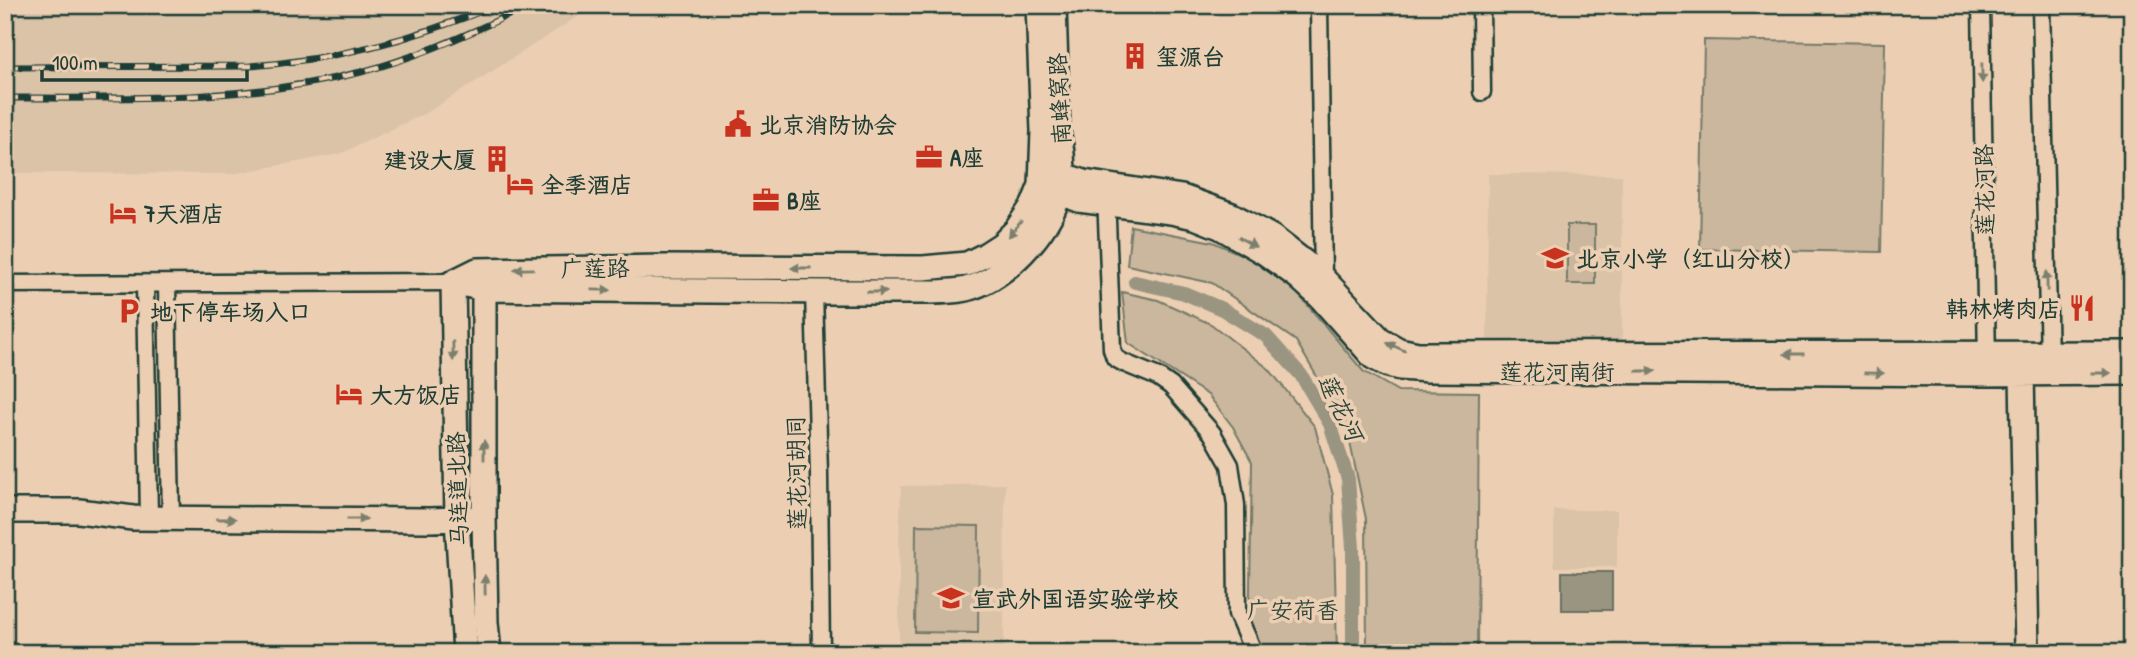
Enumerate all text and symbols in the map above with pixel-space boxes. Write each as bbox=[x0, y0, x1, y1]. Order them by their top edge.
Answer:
scale bar bbox=[42, 38, 247, 82]
building icon: 玺源台 bbox=[1120, 41, 1150, 71]
place label: 玺源台 bbox=[1156, 41, 1225, 72]
text: 100 m bbox=[52, 48, 98, 77]
street label: 南蜂窝路 bbox=[1041, 52, 1077, 146]
one-way arrow bbox=[1976, 63, 1988, 85]
public building icon: 北京消防协会 bbox=[723, 109, 753, 139]
place label: 北京消防协会 bbox=[759, 109, 897, 140]
office icon: A座 bbox=[914, 142, 944, 172]
place label: A座 bbox=[950, 142, 984, 173]
place label: 建设大厦 bbox=[384, 144, 476, 175]
building icon: 建设大厦 bbox=[482, 144, 512, 174]
street label: 莲花河路 bbox=[1968, 144, 2000, 236]
hotel icon: 全季酒店 bbox=[505, 169, 535, 199]
place label: 全季酒店 bbox=[541, 169, 633, 200]
office icon: B座 bbox=[751, 185, 781, 215]
place label: B座 bbox=[787, 185, 822, 216]
hotel icon: 7天酒店 bbox=[108, 198, 138, 228]
place label: 7天酒店 bbox=[143, 198, 224, 229]
one-way arrow bbox=[1008, 219, 1023, 237]
one-way arrow bbox=[1237, 236, 1256, 248]
school or university icon: 北京小学（红山分校） bbox=[1540, 243, 1570, 273]
place label: 北京小学（红山分校） bbox=[1576, 243, 1806, 274]
street label: 广莲路 bbox=[560, 252, 630, 284]
one-way arrow bbox=[789, 262, 811, 274]
one-way arrow bbox=[513, 263, 535, 275]
one-way arrow bbox=[2041, 270, 2053, 292]
one-way arrow bbox=[590, 284, 612, 296]
one-way arrow bbox=[867, 286, 889, 298]
place label: 韩林烤肉店 bbox=[1946, 293, 2061, 324]
restaurant icon: 韩林烤肉店 bbox=[2067, 293, 2097, 323]
parking icon: 地下停车场入口 bbox=[114, 296, 144, 326]
place label: 地下停车场入口 bbox=[150, 296, 311, 327]
one-way arrow bbox=[447, 340, 459, 362]
one-way arrow bbox=[1386, 341, 1406, 353]
one-way arrow bbox=[1783, 348, 1805, 360]
street label: 莲花河南街 bbox=[1500, 356, 1615, 387]
one-way arrow bbox=[1636, 365, 1658, 377]
one-way arrow bbox=[1863, 367, 1885, 379]
one-way arrow bbox=[2091, 367, 2113, 379]
water label: 莲花河 bbox=[1311, 368, 1373, 450]
hotel icon: 大方饭店 bbox=[334, 379, 364, 409]
place label: 大方饭店 bbox=[370, 379, 462, 410]
street label: 莲花河胡同 bbox=[779, 415, 813, 531]
street label: 马连道北路 bbox=[440, 431, 474, 547]
one-way arrow bbox=[478, 439, 490, 461]
one-way arrow bbox=[215, 513, 237, 525]
one-way arrow bbox=[347, 513, 369, 525]
one-way arrow bbox=[480, 574, 491, 596]
school or university icon: 宣武外国语实验学校 bbox=[936, 583, 966, 613]
place label: 宣武外国语实验学校 bbox=[972, 583, 1179, 614]
park label: 广安荷香 bbox=[1247, 594, 1339, 625]

